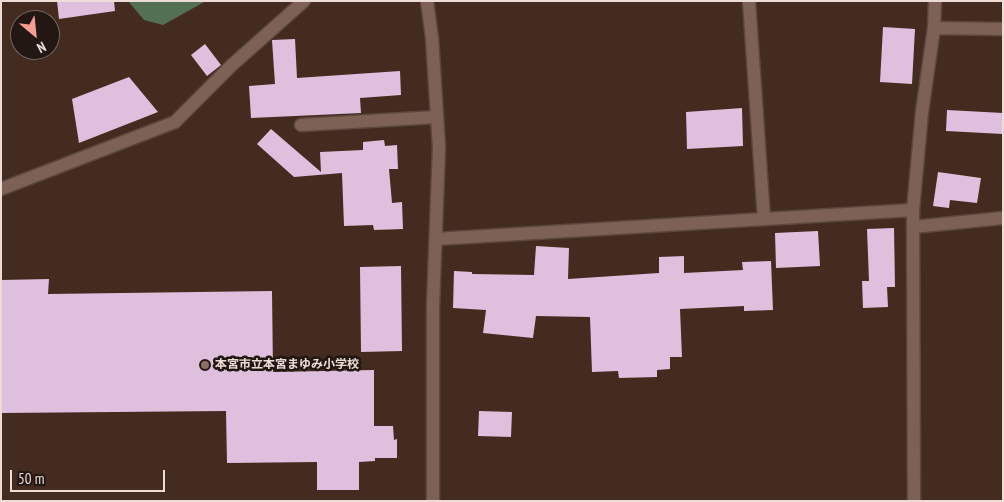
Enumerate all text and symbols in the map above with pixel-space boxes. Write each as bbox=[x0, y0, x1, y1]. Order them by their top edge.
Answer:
north arrow bbox=[10, 10, 60, 60]
text: N bbox=[34, 38, 49, 57]
place label: 本宮市立本宮まゆみ小学校 bbox=[215, 358, 359, 372]
marker: 本宮市立本宮まゆみ小学校 bbox=[199, 359, 211, 371]
scale bar bbox=[12, 460, 168, 492]
text: 50 m bbox=[18, 469, 44, 488]

